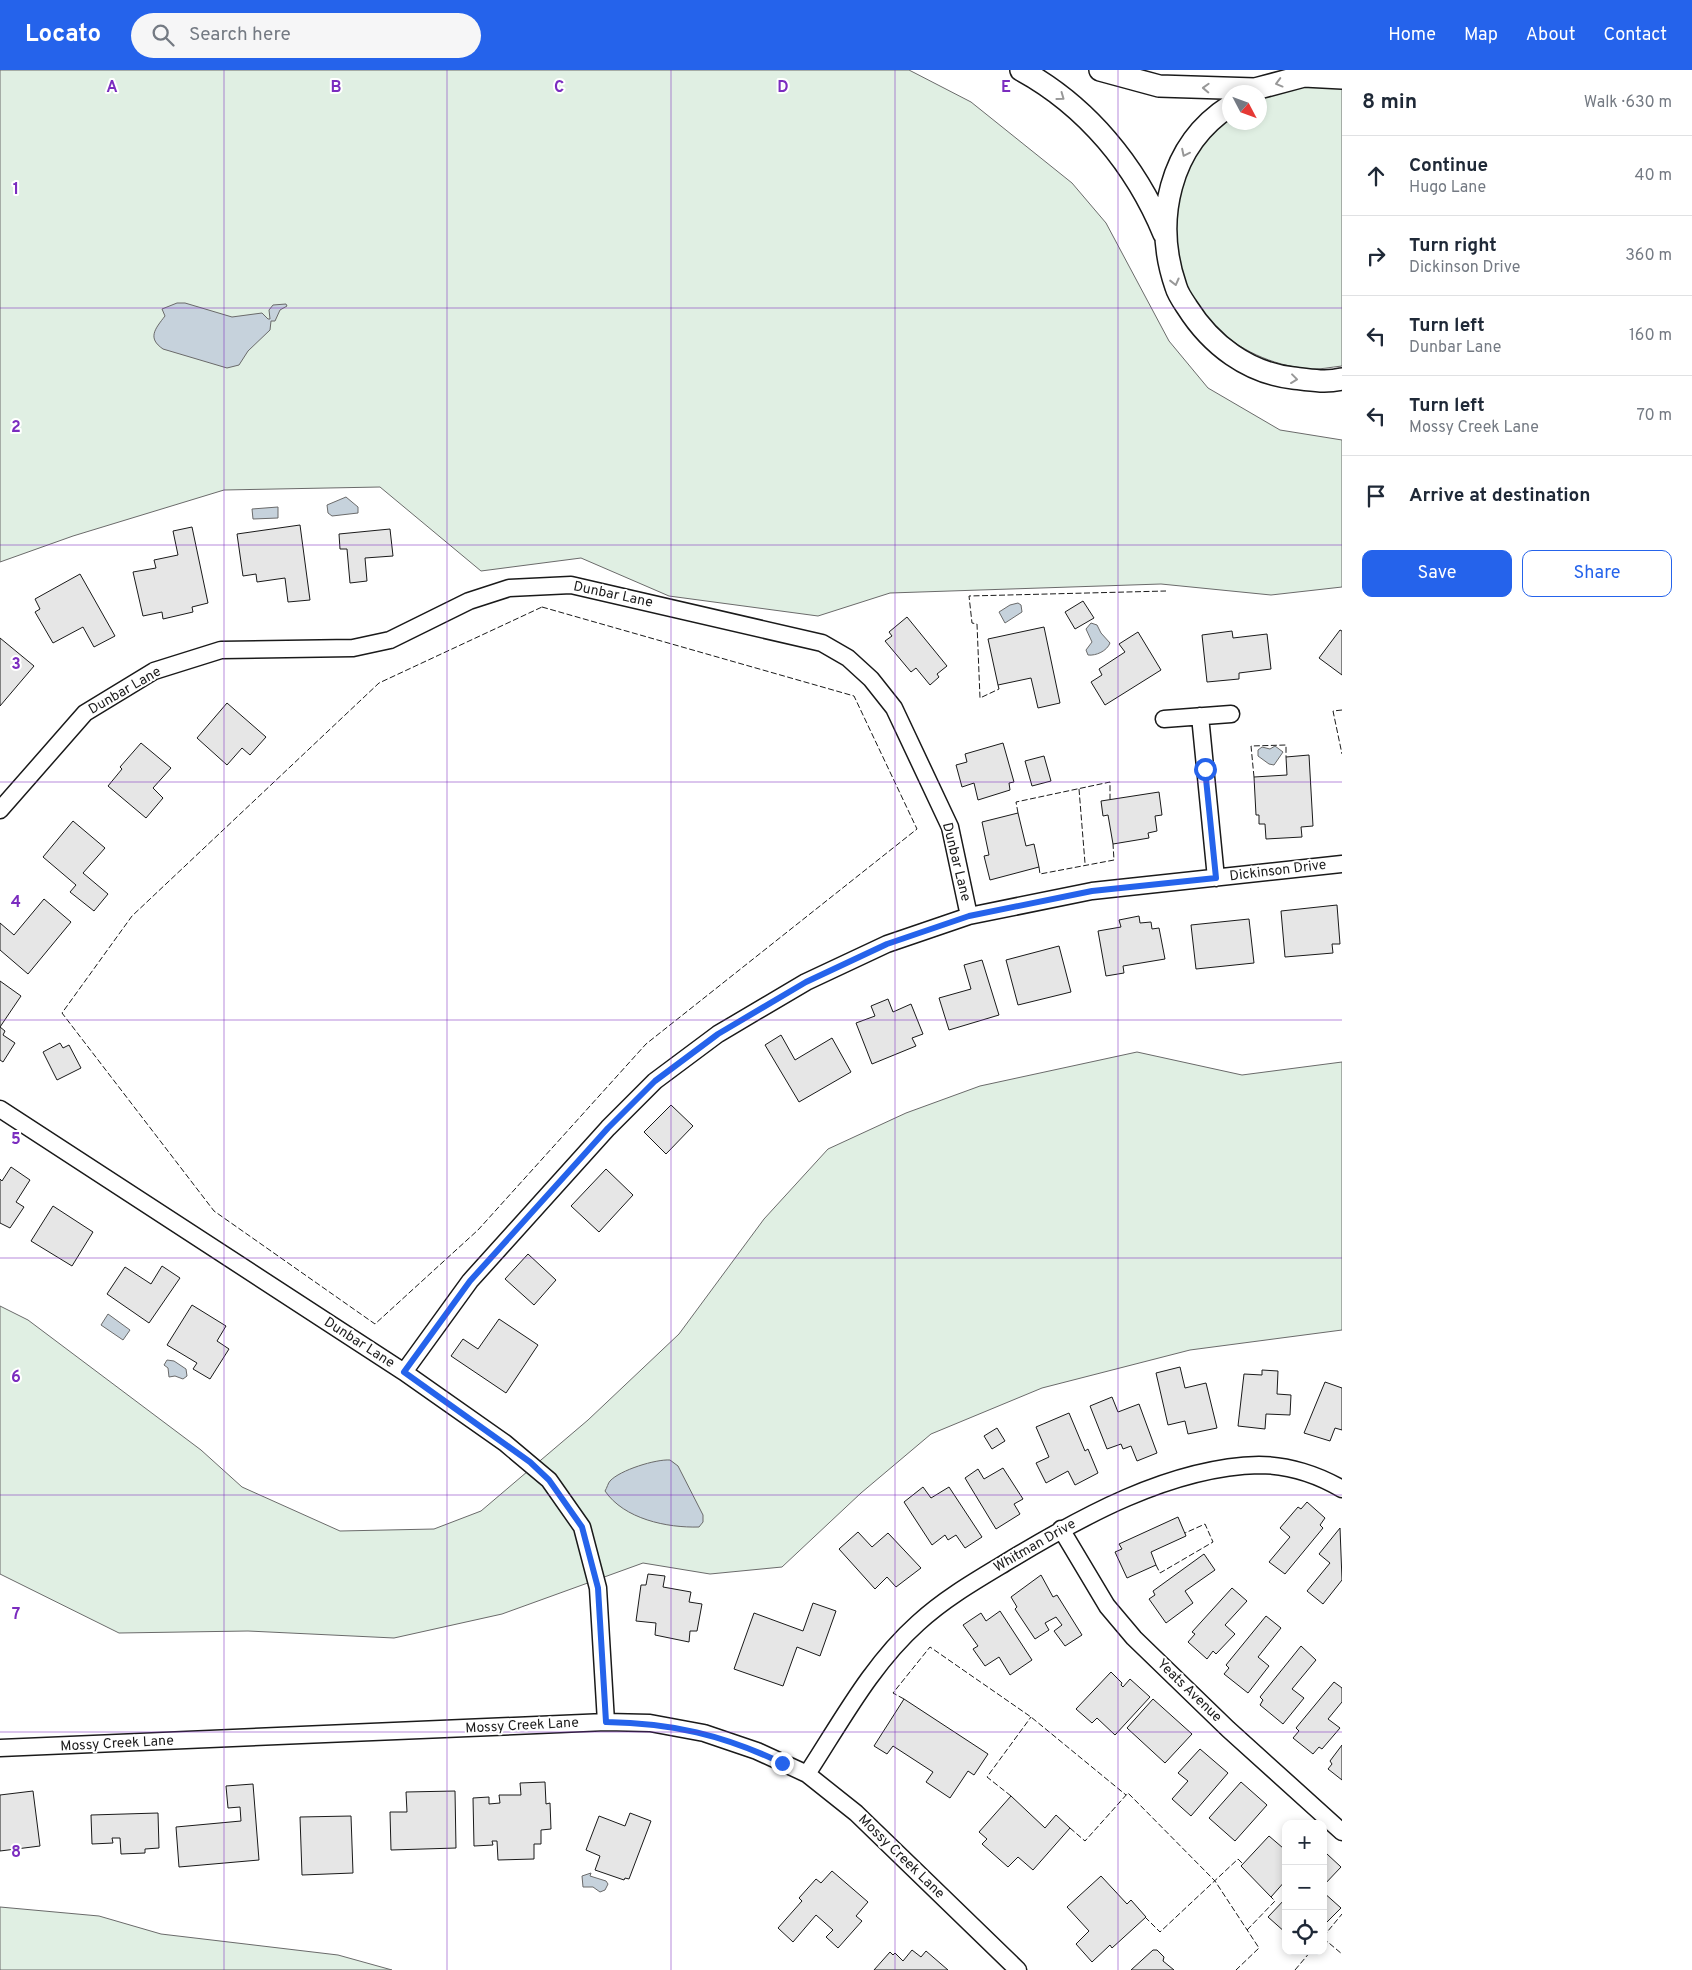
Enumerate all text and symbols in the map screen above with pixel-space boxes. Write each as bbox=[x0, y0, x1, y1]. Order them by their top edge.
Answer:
search box bbox=[131, 13, 481, 58]
text: Locato bbox=[25, 20, 101, 50]
icon: search bbox=[149, 21, 177, 49]
text: Search here bbox=[189, 23, 291, 47]
text: Home bbox=[1388, 24, 1436, 47]
text: Map bbox=[1464, 24, 1498, 47]
text: About bbox=[1526, 24, 1575, 47]
text: Contact bbox=[1603, 24, 1667, 47]
one-way arrow bbox=[1276, 77, 1284, 87]
text: A bbox=[106, 78, 118, 98]
text: B bbox=[330, 78, 342, 98]
text: C bbox=[554, 78, 564, 98]
text: D bbox=[777, 78, 789, 98]
text: E bbox=[1001, 78, 1011, 98]
one-way arrow bbox=[1202, 82, 1210, 93]
north arrow bbox=[1222, 85, 1267, 130]
text: 8 min bbox=[1362, 89, 1417, 116]
one-way arrow bbox=[1055, 92, 1064, 100]
text: Walk · 630 m bbox=[1584, 93, 1672, 113]
one-way arrow bbox=[1181, 148, 1191, 157]
text: Continue bbox=[1409, 154, 1488, 178]
icon: ahead bbox=[1362, 162, 1390, 190]
text: 40 m bbox=[1634, 166, 1672, 186]
text: Hugo Lane bbox=[1409, 178, 1486, 198]
text: 1 bbox=[13, 180, 19, 200]
text: Turn right bbox=[1409, 234, 1497, 258]
icon: right bbox=[1362, 242, 1390, 270]
text: 360 m bbox=[1625, 246, 1672, 266]
text: Dickinson Drive bbox=[1409, 258, 1520, 278]
one-way arrow bbox=[1169, 277, 1180, 286]
text: Turn left bbox=[1409, 314, 1485, 338]
icon: left bbox=[1362, 322, 1390, 350]
text: 160 m bbox=[1629, 326, 1672, 346]
text: Dunbar Lane bbox=[1409, 338, 1501, 358]
one-way arrow bbox=[1290, 373, 1299, 383]
text: Turn left bbox=[1409, 394, 1485, 418]
icon: left bbox=[1362, 402, 1390, 430]
text: 70 m bbox=[1637, 406, 1672, 426]
text: 2 bbox=[11, 418, 21, 438]
text: Mossy Creek Lane bbox=[1409, 418, 1539, 438]
icon: arrive bbox=[1362, 482, 1390, 510]
text: Arrive at destination bbox=[1409, 484, 1590, 508]
button: Save bbox=[1362, 550, 1512, 597]
button: Share bbox=[1522, 550, 1672, 597]
street label: Dunbar Lane bbox=[572, 578, 654, 612]
text: 3 bbox=[11, 655, 21, 675]
street label: Dunbar Lane bbox=[86, 663, 164, 719]
route start bbox=[1194, 758, 1217, 781]
street label: Dunbar Lane bbox=[938, 821, 974, 903]
street label: Dickinson Drive bbox=[1229, 857, 1327, 885]
text: 4 bbox=[11, 893, 21, 913]
text: 5 bbox=[11, 1130, 21, 1150]
street label: Dunbar Lane bbox=[321, 1314, 397, 1372]
text: 6 bbox=[11, 1368, 21, 1388]
street label: Whitman Drive bbox=[991, 1516, 1079, 1576]
text: 7 bbox=[12, 1605, 20, 1625]
street label: Yeats Avenue bbox=[1153, 1656, 1225, 1726]
street label: Mossy Creek Lane bbox=[465, 1715, 579, 1737]
street label: Mossy Creek Lane bbox=[60, 1733, 174, 1755]
route end bbox=[771, 1752, 794, 1775]
street label: Mossy Creek Lane bbox=[854, 1811, 948, 1903]
map controls bbox=[1282, 1820, 1327, 1955]
button: + bbox=[1282, 1820, 1327, 1865]
text: 8 bbox=[11, 1843, 21, 1863]
button: − bbox=[1282, 1865, 1327, 1910]
button: locate bbox=[1282, 1910, 1327, 1955]

